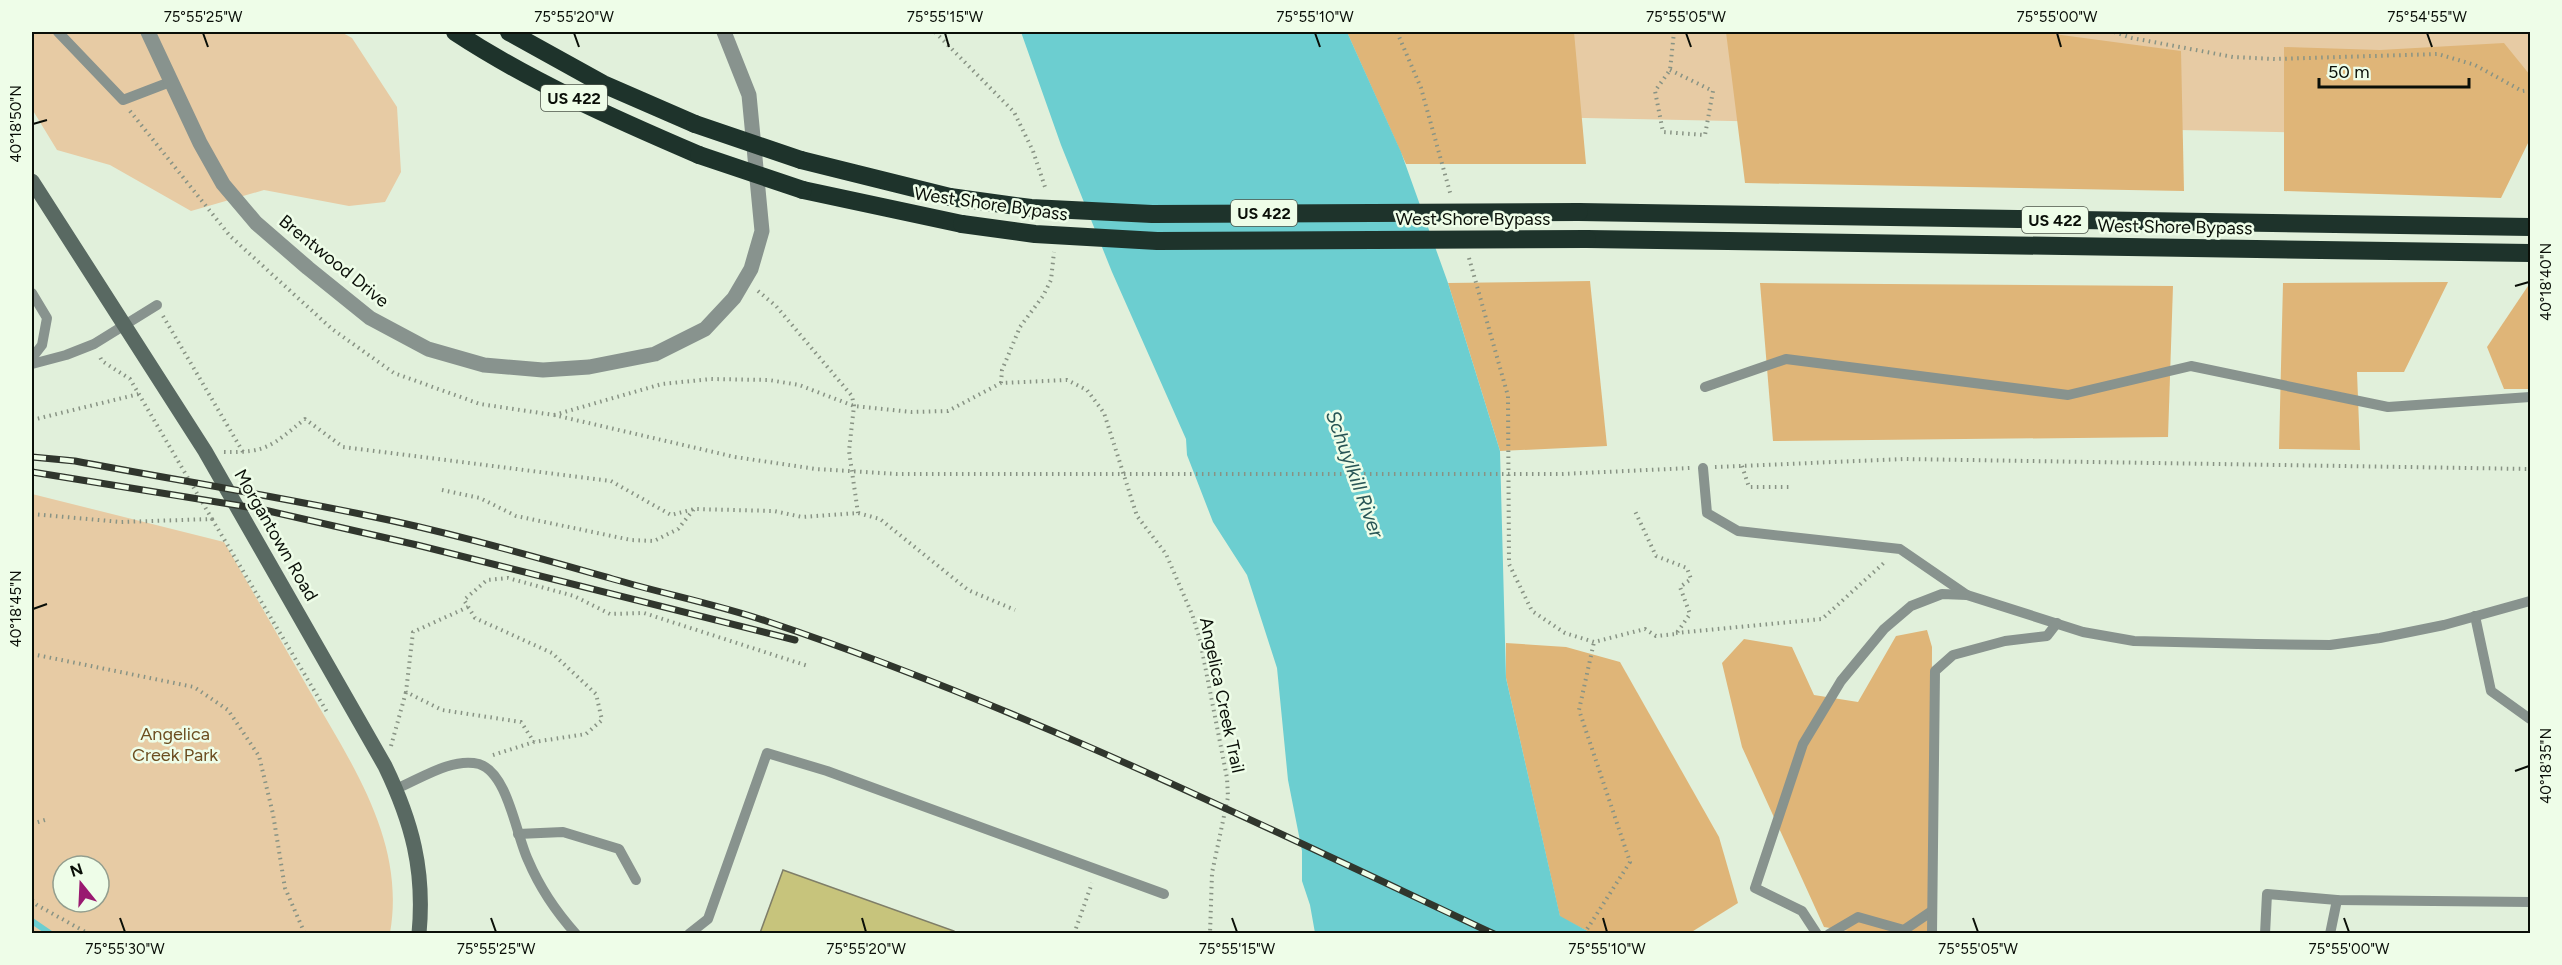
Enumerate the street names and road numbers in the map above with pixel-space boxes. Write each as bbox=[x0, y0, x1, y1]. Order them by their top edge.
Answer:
road number: US 422 bbox=[541, 85, 607, 111]
street label: West Shore Bypass bbox=[913, 182, 1069, 226]
road number: US 422 bbox=[1231, 200, 1297, 226]
road number: US 422 bbox=[2022, 207, 2088, 233]
street label: West Shore Bypass bbox=[1396, 208, 1550, 230]
street label: Brentwood Drive bbox=[275, 210, 394, 312]
street label: West Shore Bypass bbox=[2097, 215, 2253, 239]
street label: Morgantown Road bbox=[229, 465, 323, 605]
street label: Angelica Creek Trail bbox=[1195, 615, 1249, 775]

